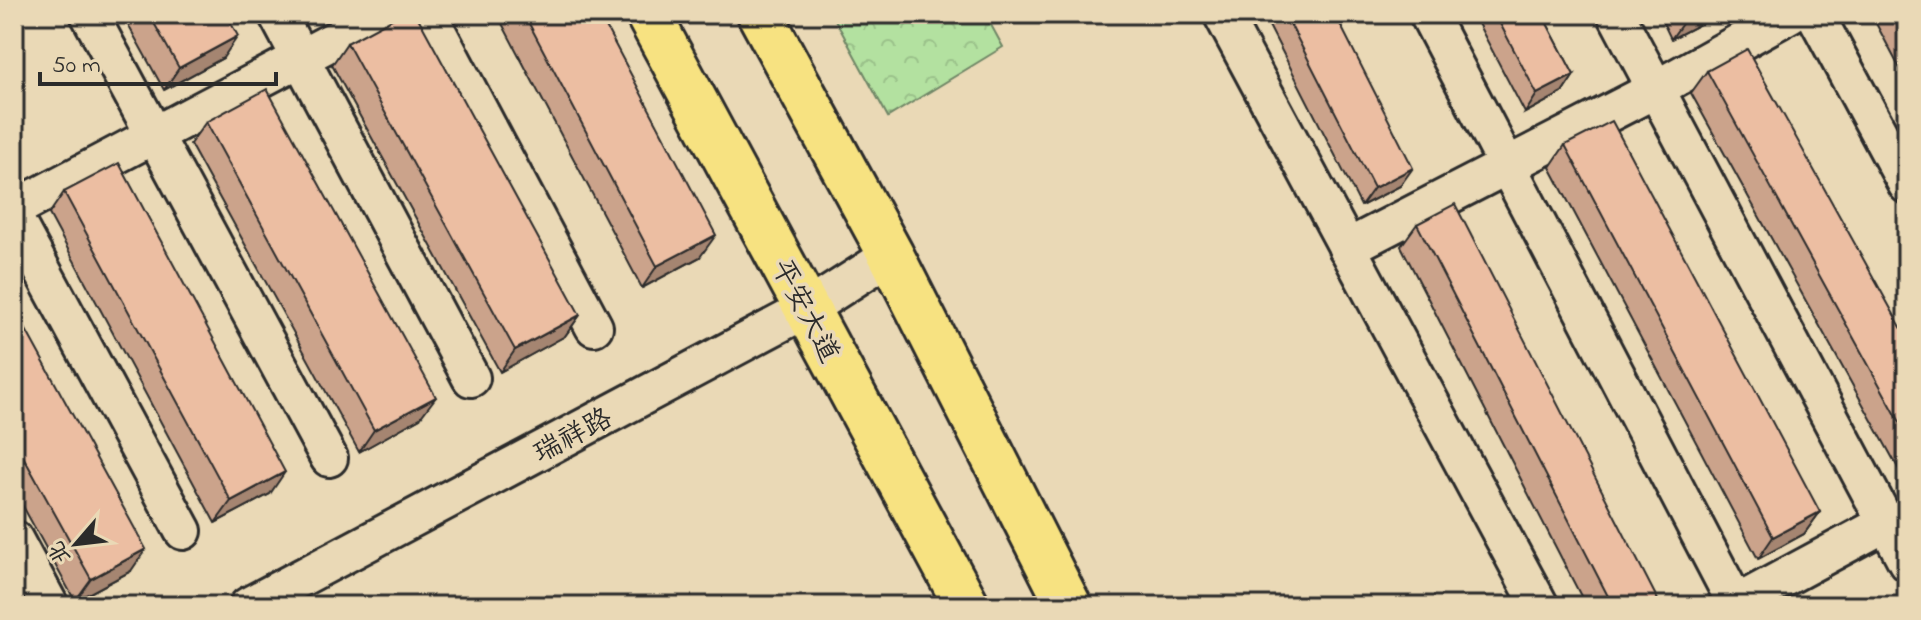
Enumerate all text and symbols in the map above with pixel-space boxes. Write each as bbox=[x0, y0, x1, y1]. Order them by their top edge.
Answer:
scale bar bbox=[40, 36, 276, 86]
text: 50 m bbox=[52, 49, 101, 84]
street label: 平安大道 bbox=[760, 253, 848, 371]
street label: 瑞祥路 bbox=[527, 399, 620, 475]
north arrow bbox=[36, 504, 116, 584]
text: 北 bbox=[42, 535, 80, 569]

